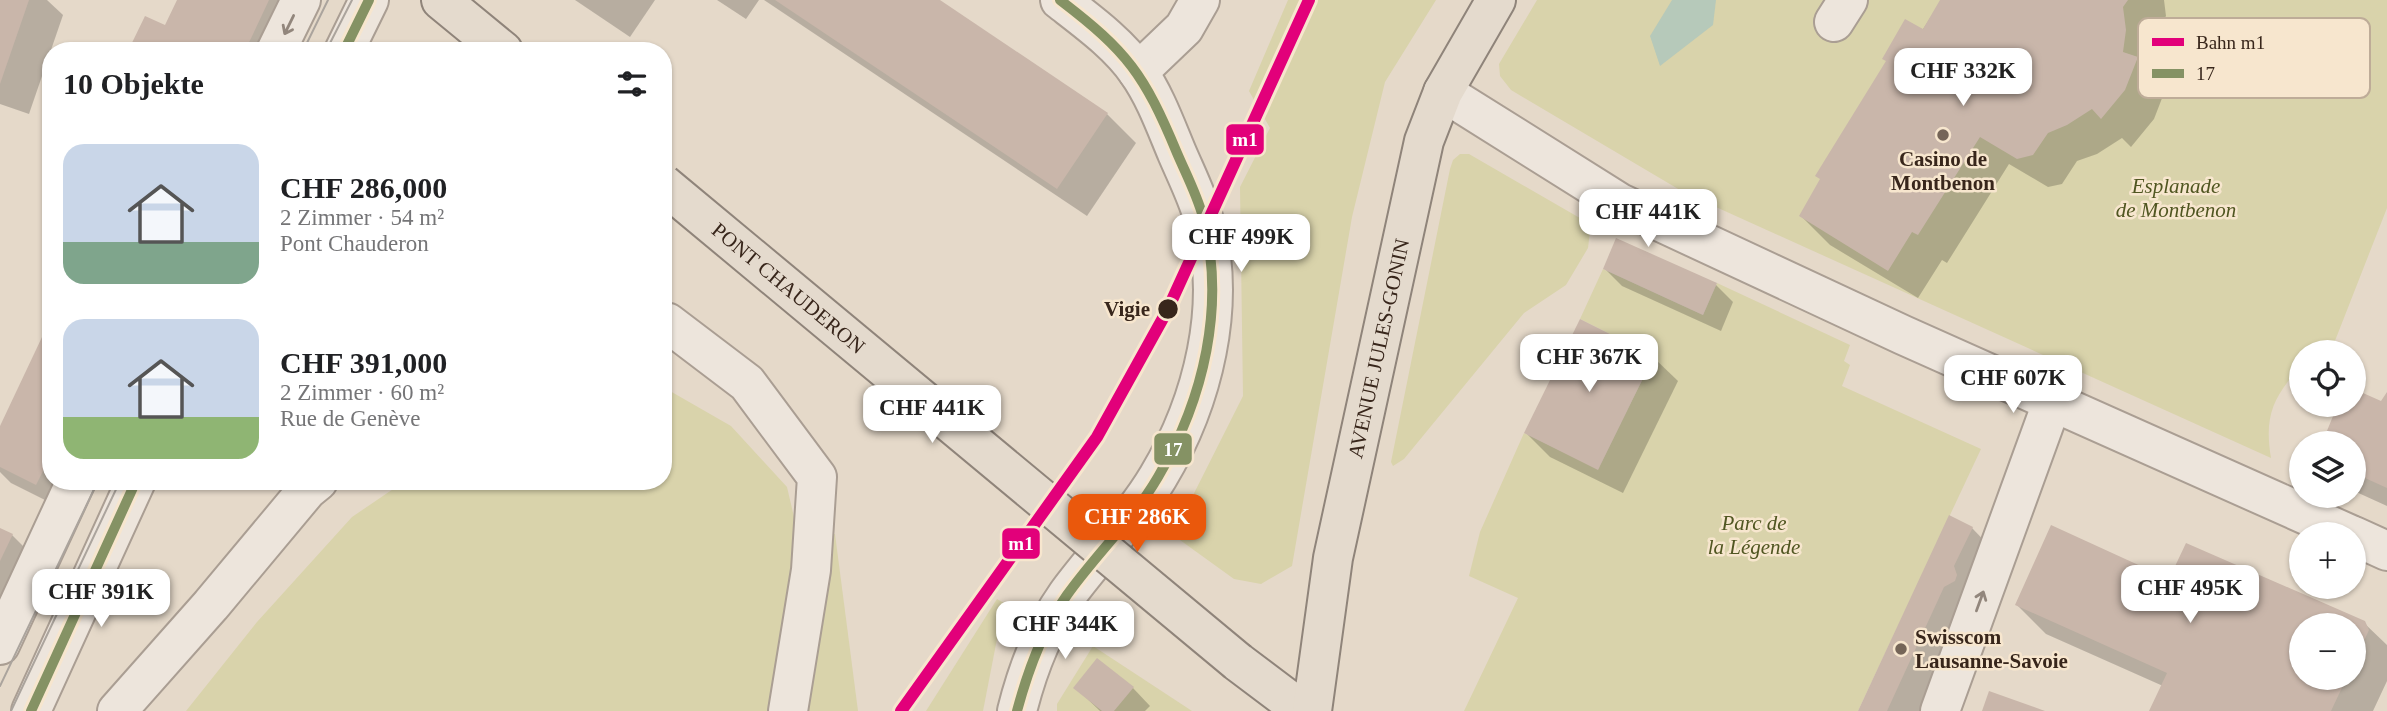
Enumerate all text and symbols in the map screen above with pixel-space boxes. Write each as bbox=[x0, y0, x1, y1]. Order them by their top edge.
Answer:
one-way arrow bbox=[281, 14, 295, 35]
legend bbox=[2138, 18, 2370, 98]
text: Bahn m1 bbox=[2196, 32, 2265, 53]
pin: CHF 332K bbox=[1891, 48, 2035, 108]
text: CHF 332K bbox=[1910, 58, 2016, 83]
text: 17 bbox=[2196, 63, 2215, 84]
icon: filters bbox=[613, 65, 651, 103]
text: 10 Objekte bbox=[63, 67, 204, 100]
line badge: m1 bbox=[1225, 123, 1265, 156]
marker: Casino de Montbenon bbox=[1935, 127, 1951, 143]
text: m1 bbox=[1232, 129, 1258, 150]
place label: Casino de Montbenon bbox=[1891, 147, 1995, 195]
text: CHF 286,000 bbox=[280, 171, 447, 204]
icon: home bbox=[119, 172, 203, 256]
park label: Esplanade de Montbenon bbox=[2116, 174, 2236, 222]
pin: CHF 441K bbox=[1576, 190, 1720, 249]
text: CHF 441K bbox=[1595, 199, 1701, 224]
text: 2 Zimmer · 54 m² bbox=[280, 205, 444, 230]
pin: CHF 499K bbox=[1169, 215, 1313, 274]
street label: PONT CHAUDERON bbox=[707, 218, 870, 359]
text: CHF 499K bbox=[1188, 224, 1294, 249]
text: Pont Chauderon bbox=[280, 231, 429, 256]
street label: AVENUE JULES-GONIN bbox=[1343, 236, 1414, 460]
place label: Vigie bbox=[1104, 297, 1150, 321]
marker: Vigie bbox=[1156, 297, 1180, 321]
pin: CHF 367K bbox=[1517, 334, 1661, 394]
map controls bbox=[2289, 340, 2366, 690]
button: locate bbox=[2289, 340, 2366, 417]
text: CHF 367K bbox=[1536, 344, 1642, 369]
text: CHF 391,000 bbox=[280, 346, 447, 379]
icon: home bbox=[119, 347, 203, 431]
pin: CHF 607K bbox=[1941, 356, 2085, 415]
text: CHF 607K bbox=[1960, 365, 2066, 390]
text: 2 Zimmer · 60 m² bbox=[280, 380, 444, 405]
pin: CHF 441K bbox=[860, 386, 1004, 445]
text: CHF 441K bbox=[879, 395, 985, 420]
text: Rue de Genève bbox=[280, 406, 421, 431]
button: layers bbox=[2289, 431, 2366, 508]
line badge: 17 bbox=[1153, 432, 1193, 466]
text: 17 bbox=[1164, 439, 1183, 460]
pin: CHF 286K bbox=[1065, 494, 1209, 554]
text: CHF 286K bbox=[1084, 504, 1190, 529]
park label: Parc de la Légende bbox=[1708, 511, 1800, 559]
button: + bbox=[2289, 522, 2366, 599]
line badge: m1 bbox=[1001, 527, 1041, 560]
text: m1 bbox=[1008, 533, 1034, 554]
pin: CHF 495K bbox=[2118, 566, 2262, 625]
pin: CHF 391K bbox=[29, 570, 173, 629]
text: CHF 495K bbox=[2137, 575, 2243, 600]
text: CHF 391K bbox=[48, 579, 154, 604]
one-way arrow bbox=[1975, 590, 1987, 612]
pin: CHF 344K bbox=[993, 602, 1137, 661]
text: CHF 344K bbox=[1012, 611, 1118, 636]
button: − bbox=[2289, 613, 2366, 690]
place label: Swisscom Lausanne-Savoie bbox=[1915, 625, 2068, 673]
marker: Swisscom Lausanne-Savoie bbox=[1893, 641, 1909, 657]

